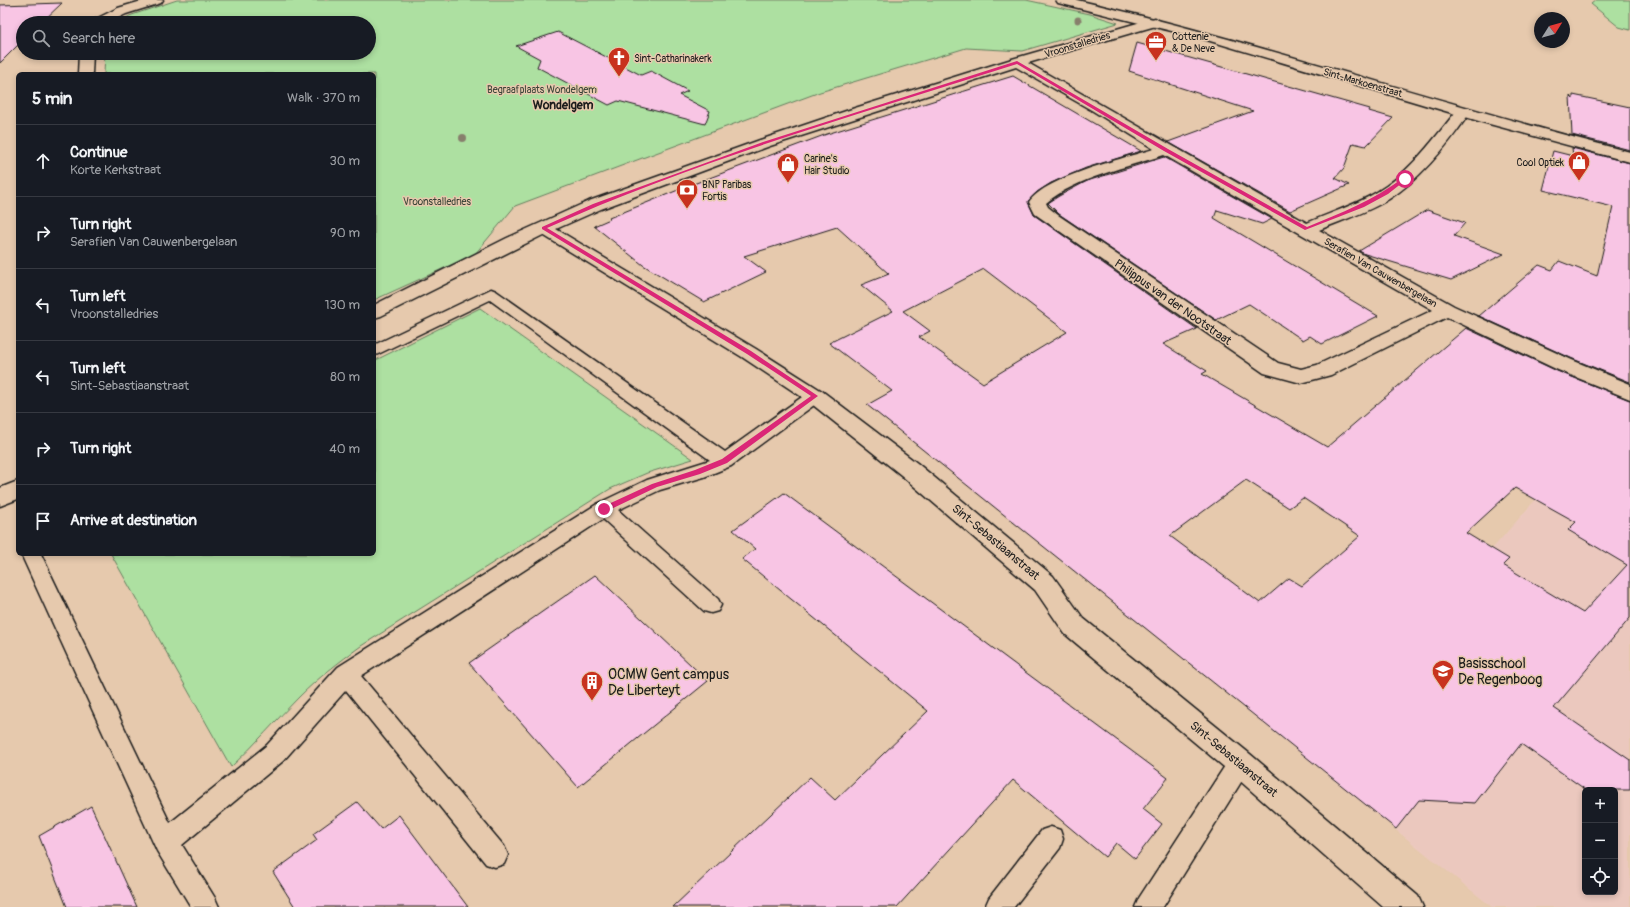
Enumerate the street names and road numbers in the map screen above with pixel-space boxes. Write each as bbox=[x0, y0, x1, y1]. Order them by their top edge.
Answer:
street label: Vroonstalledries bbox=[1043, 29, 1112, 61]
street label: Sint-Markoenstraat bbox=[1322, 66, 1405, 100]
street label: Serafien Van Cauwenbergelaan bbox=[1322, 235, 1440, 310]
street label: Philippus van der Nootstraat bbox=[1111, 256, 1234, 349]
street label: Sint-Sebastiaanstraat bbox=[949, 501, 1043, 584]
street label: Sint-Sebastiaanstraat bbox=[1187, 718, 1281, 801]

